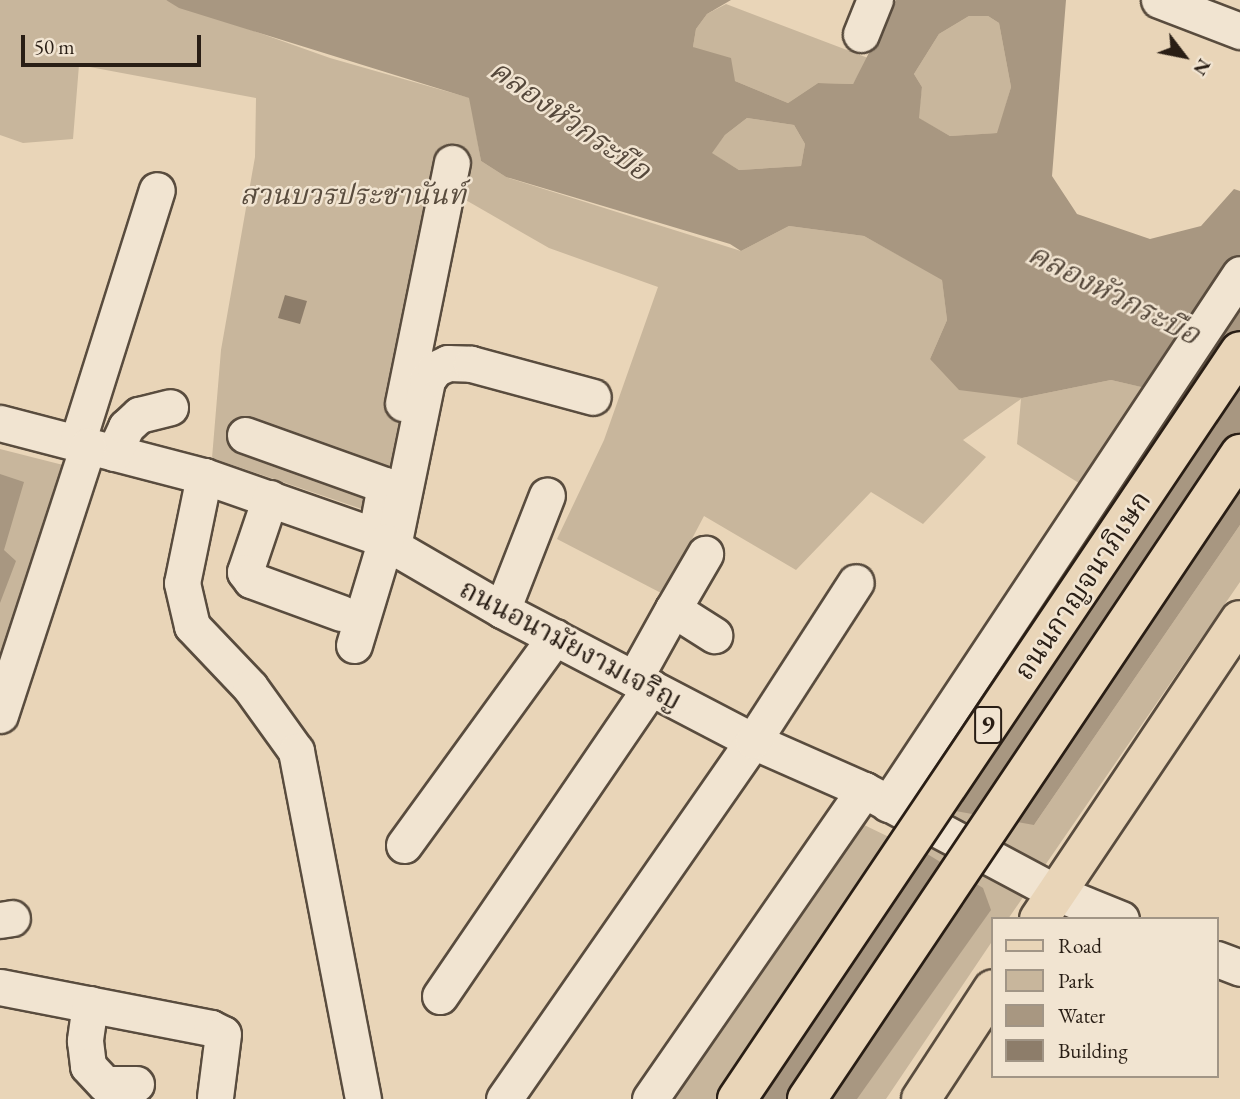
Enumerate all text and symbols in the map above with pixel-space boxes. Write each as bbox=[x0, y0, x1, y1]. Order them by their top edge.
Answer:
scale bar bbox=[24, 21, 205, 65]
north arrow bbox=[1149, 21, 1219, 91]
text: 50 m bbox=[34, 33, 75, 60]
water label: คลองหัวกระบือ bbox=[483, 51, 657, 189]
text: N bbox=[1188, 54, 1217, 81]
park label: สวนบวรประชานันท์ bbox=[240, 177, 466, 211]
water label: คลองหัวกระบือ bbox=[1022, 235, 1206, 353]
street label: ถนนกาญจนาภิเษก bbox=[1006, 484, 1158, 686]
street label: ถนนอนามัยงามเจริญ bbox=[454, 571, 688, 717]
road number: 9 bbox=[974, 702, 1002, 748]
legend bbox=[992, 917, 1219, 1078]
text: Road bbox=[1058, 932, 1102, 959]
text: Park bbox=[1058, 967, 1094, 994]
text: Water bbox=[1058, 1002, 1105, 1029]
text: Building bbox=[1058, 1037, 1128, 1064]

